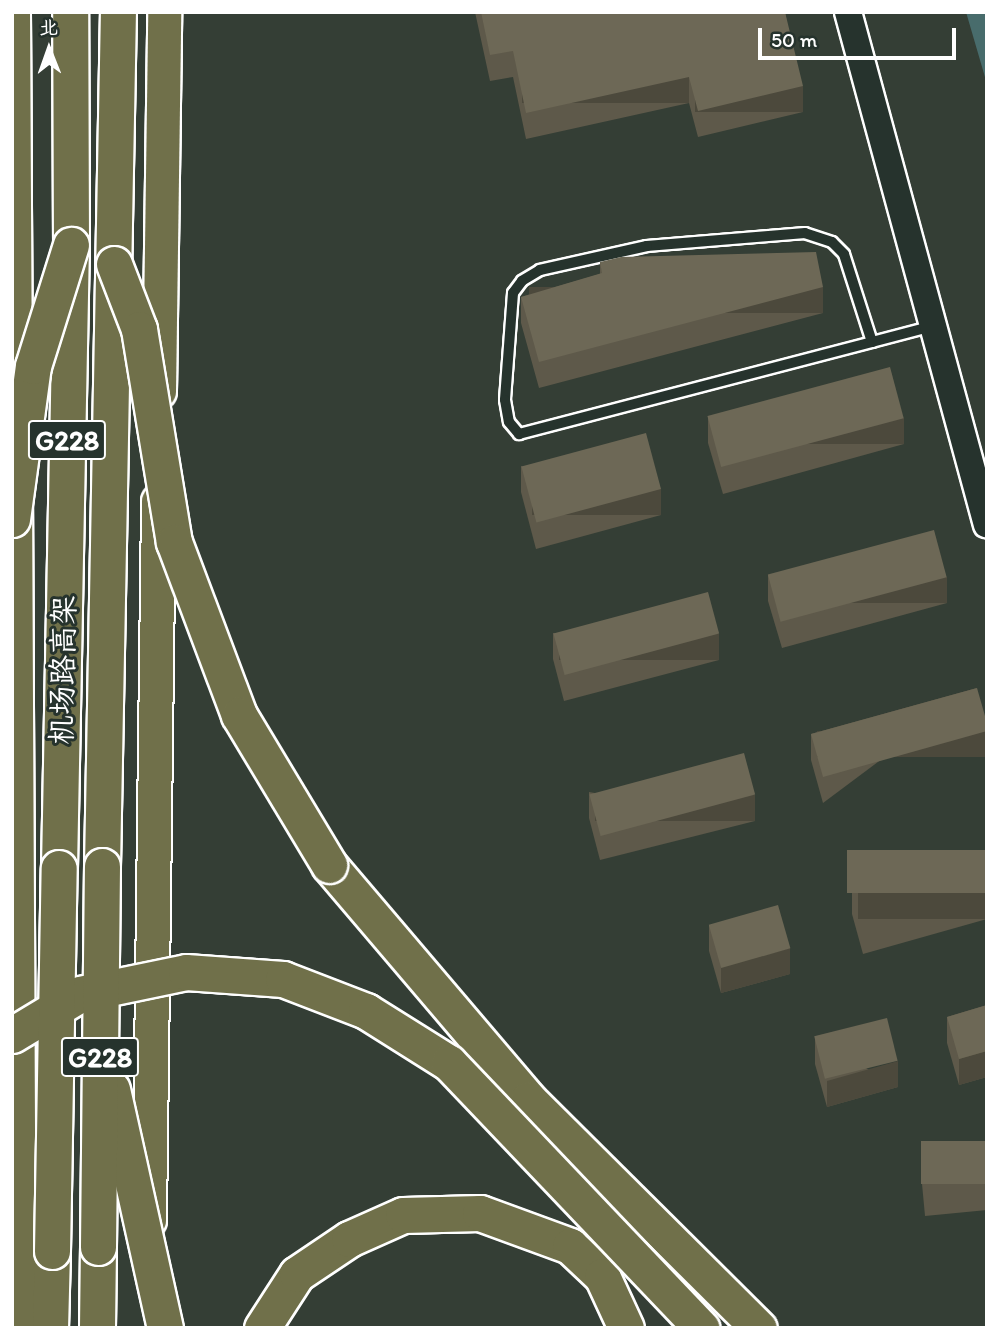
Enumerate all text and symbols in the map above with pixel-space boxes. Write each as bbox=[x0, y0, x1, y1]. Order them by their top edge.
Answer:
north arrow bbox=[14, 14, 84, 84]
scale bar bbox=[761, 14, 959, 58]
text: 北 bbox=[39, 16, 58, 39]
text: 50 m bbox=[771, 27, 817, 52]
road number: G228 bbox=[27, 416, 107, 464]
street label: 机场路高架 bbox=[44, 595, 82, 745]
road number: G228 bbox=[60, 1032, 140, 1082]

